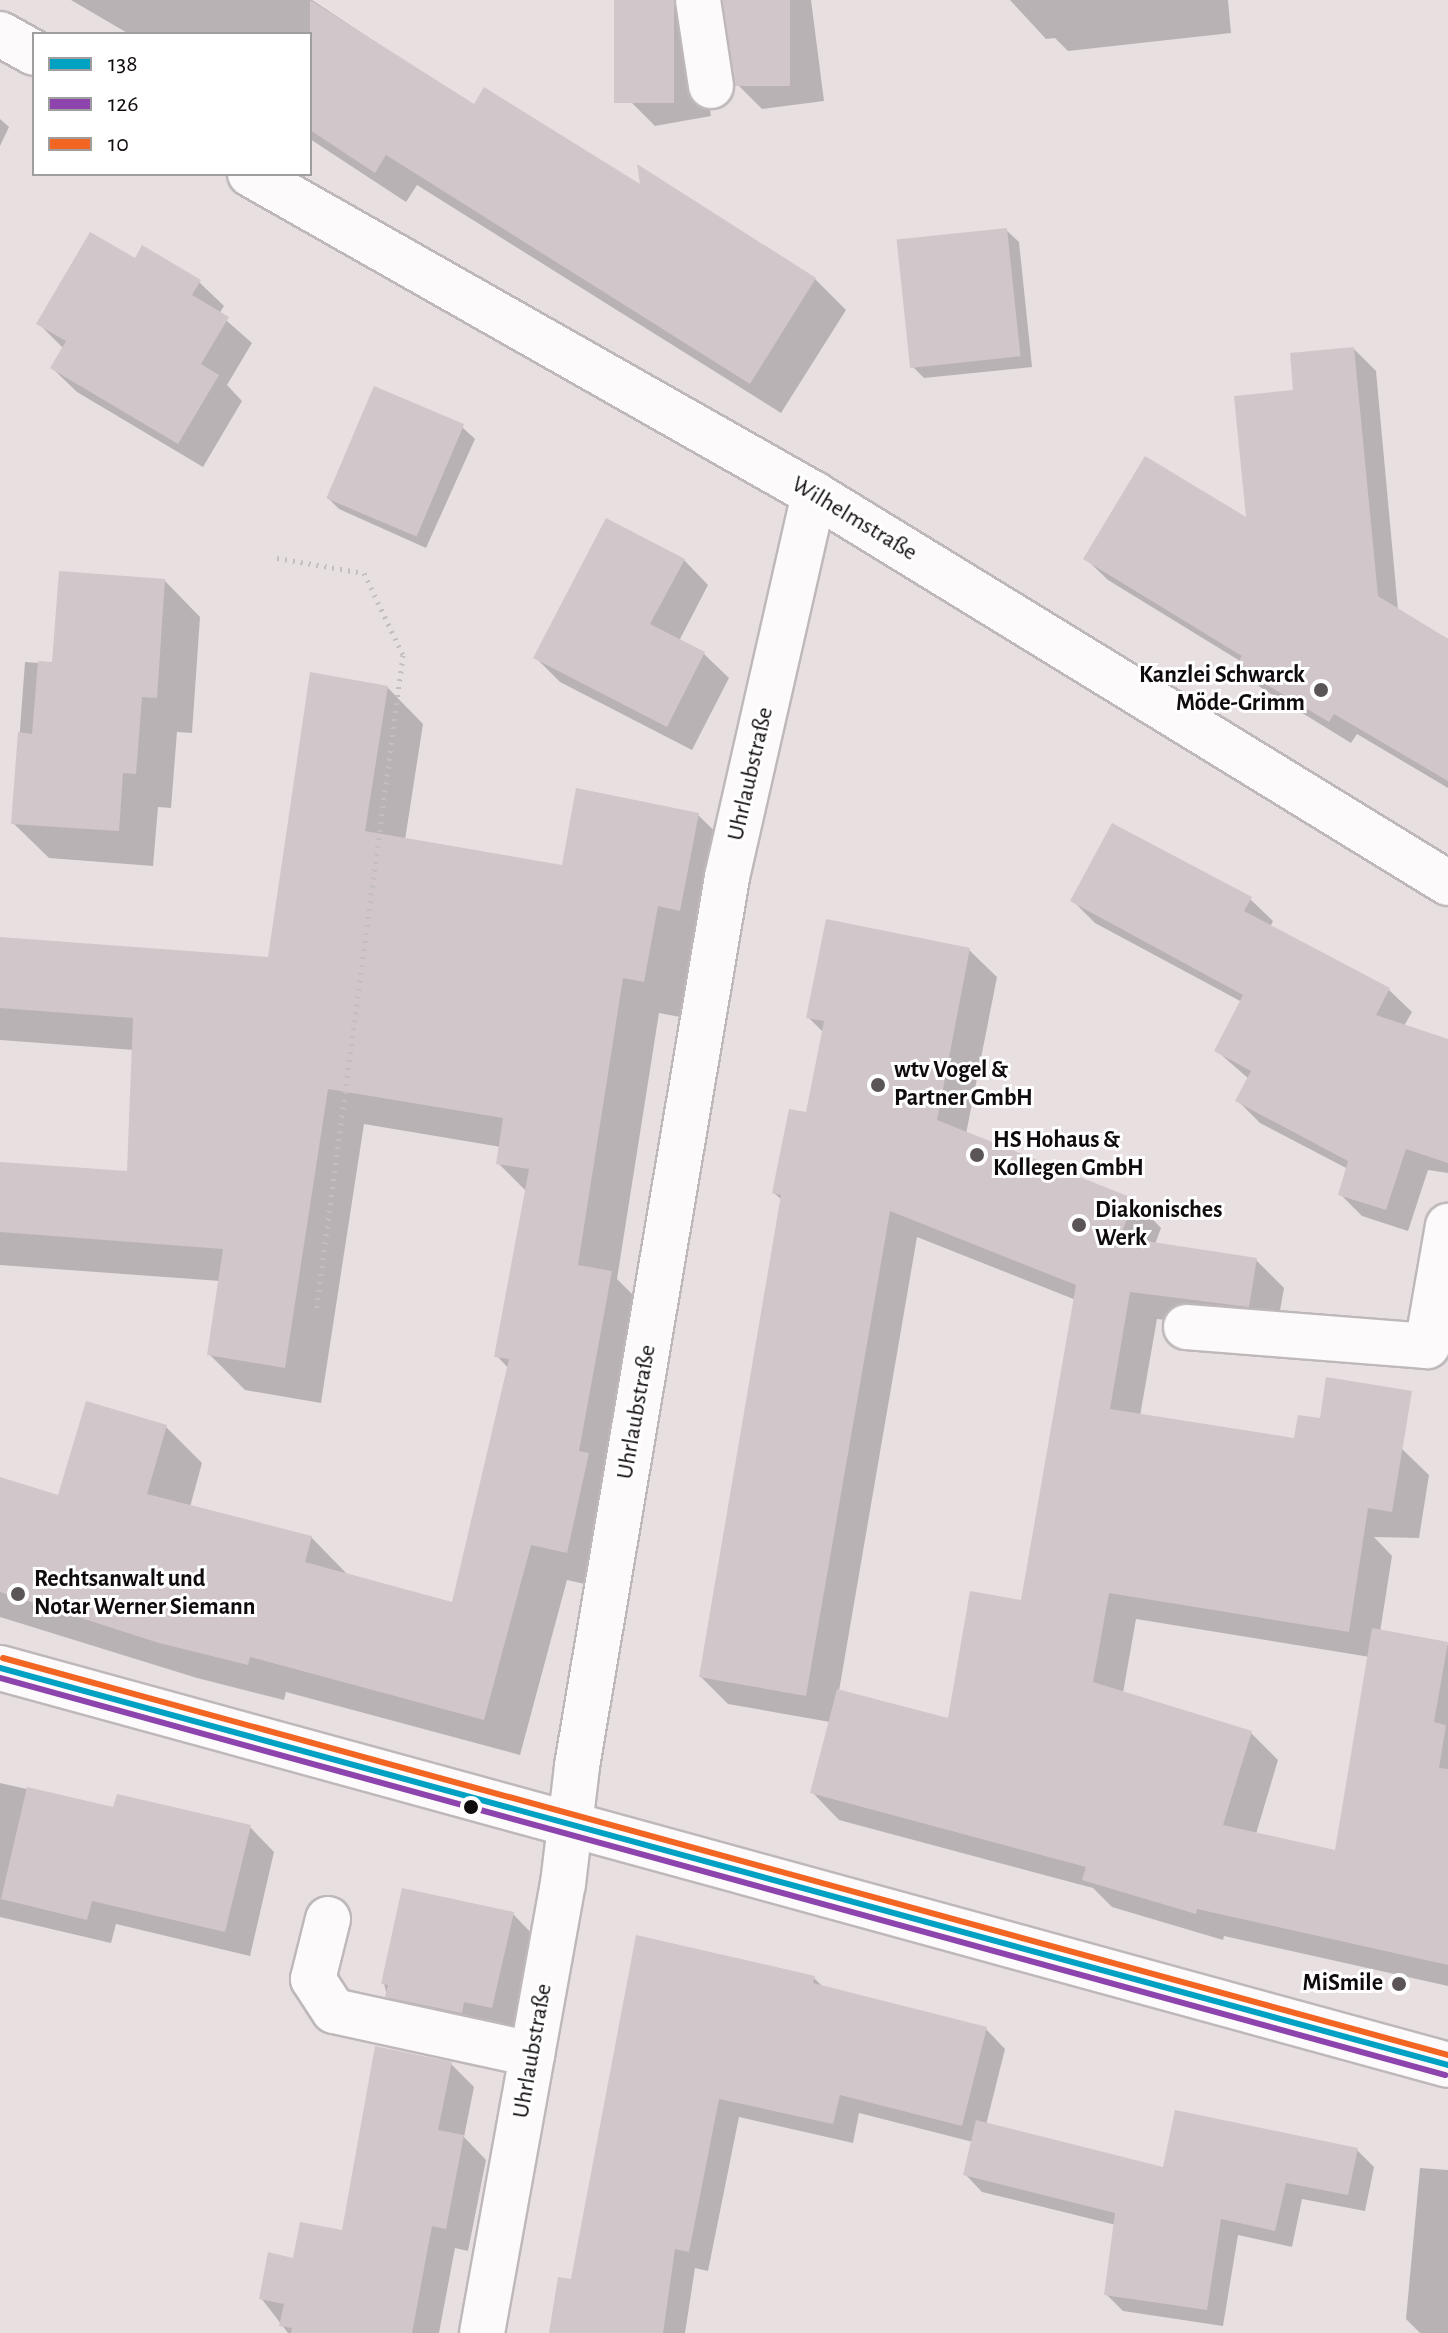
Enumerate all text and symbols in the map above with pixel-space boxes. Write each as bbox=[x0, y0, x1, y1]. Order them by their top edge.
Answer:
legend bbox=[32, 32, 312, 176]
text: 138 bbox=[108, 52, 138, 76]
text: 126 bbox=[108, 92, 138, 116]
text: 10 bbox=[108, 132, 129, 156]
street label: Wilhelmstraße bbox=[786, 470, 922, 568]
place label: Kanzlei Schwarck Möde-Grimm bbox=[1139, 662, 1305, 718]
marker: Kanzlei Schwarck Möde-Grimm bbox=[1312, 681, 1330, 699]
street label: Uhrlaubstraße bbox=[722, 704, 780, 844]
place label: wtv Vogel & Partner GmbH bbox=[894, 1057, 1033, 1113]
marker: wtv Vogel & Partner GmbH bbox=[869, 1076, 887, 1094]
place label: HS Hohaus & Kollegen GmbH bbox=[993, 1127, 1144, 1183]
marker: HS Hohaus & Kollegen GmbH bbox=[968, 1146, 986, 1164]
place label: Diakonisches Werk bbox=[1095, 1197, 1222, 1253]
marker: Diakonisches Werk bbox=[1070, 1216, 1088, 1234]
street label: Uhrlaubstraße bbox=[611, 1342, 663, 1482]
place label: Rechtsanwalt und Notar Werner Siemann bbox=[34, 1566, 255, 1622]
marker: Rechtsanwalt und Notar Werner Siemann bbox=[9, 1585, 27, 1603]
unlabelled marker bbox=[463, 1799, 479, 1815]
place label: MiSmile bbox=[1303, 1970, 1383, 1998]
marker: MiSmile bbox=[1390, 1975, 1408, 1993]
street label: Uhrlaubstraße bbox=[507, 1981, 559, 2121]

